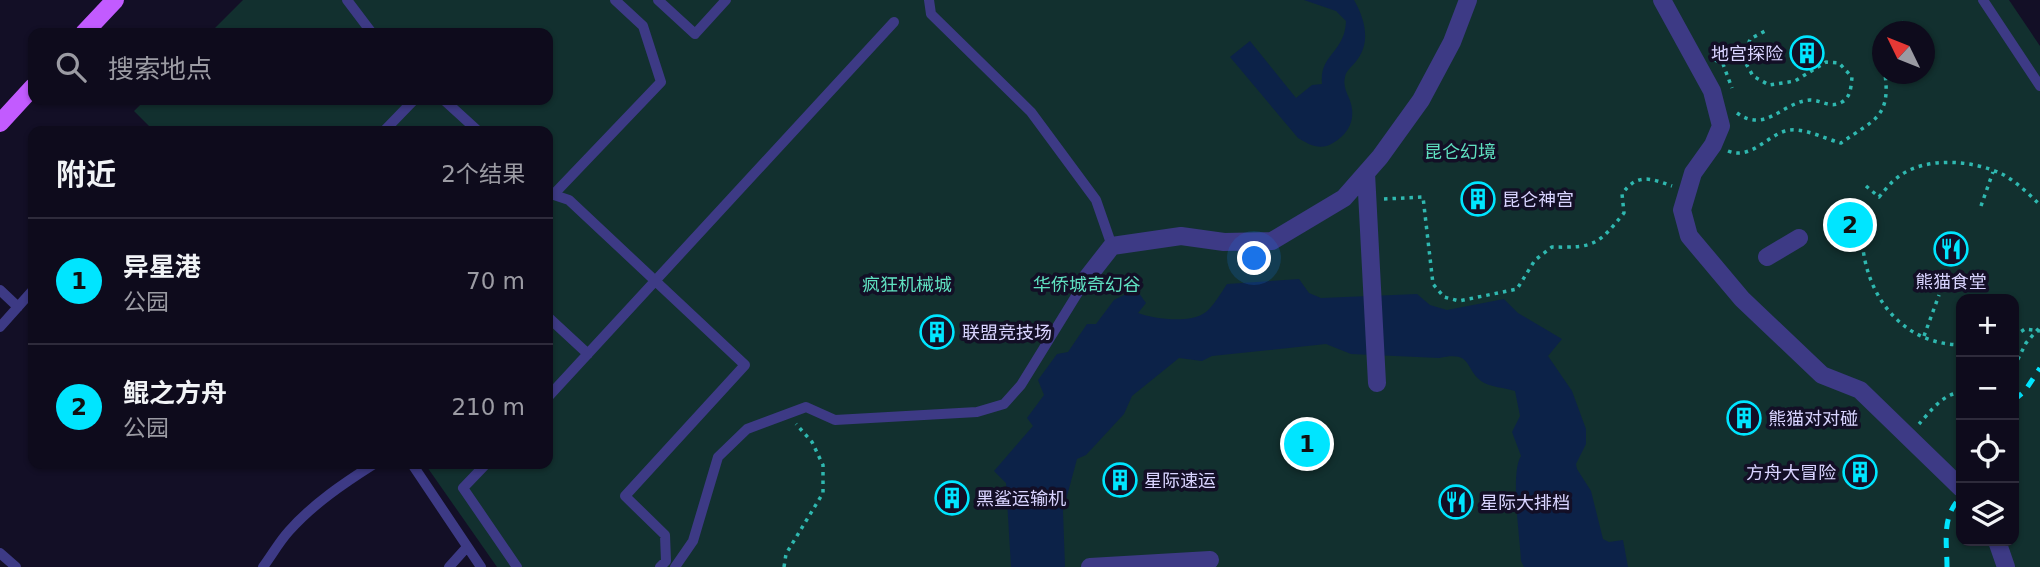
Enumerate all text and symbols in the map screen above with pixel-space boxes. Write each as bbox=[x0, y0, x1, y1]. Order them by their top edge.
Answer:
north arrow bbox=[1872, 21, 1935, 84]
search box bbox=[28, 28, 553, 105]
building icon: 地宫探险 bbox=[1788, 34, 1826, 72]
place label: 地宫探险 bbox=[1711, 43, 1783, 64]
icon: search bbox=[52, 48, 90, 86]
text: 搜索地点 bbox=[108, 54, 212, 84]
park label: 昆仑幻境 bbox=[1424, 141, 1496, 162]
text: 附近 bbox=[56, 157, 116, 192]
text: 2个结果 bbox=[441, 161, 525, 187]
building icon: 昆仑神宫 bbox=[1459, 180, 1497, 218]
place label: 昆仑神宫 bbox=[1502, 189, 1574, 210]
pin: 2 bbox=[1827, 199, 1873, 251]
restaurant icon: 熊猫食堂 bbox=[1932, 230, 1970, 268]
your location bbox=[1237, 241, 1271, 275]
text: 异星港 bbox=[123, 252, 201, 282]
text: 1 bbox=[71, 268, 87, 294]
text: 70 m bbox=[466, 268, 525, 294]
place label: 熊猫食堂 bbox=[1915, 271, 1987, 292]
park label: 疯狂机械城 bbox=[862, 274, 952, 295]
park label: 华侨城奇幻谷 bbox=[1033, 274, 1141, 295]
text: 公园 bbox=[123, 289, 169, 315]
map controls bbox=[1956, 294, 2019, 546]
button: + bbox=[1956, 294, 2019, 357]
building icon: 联盟竞技场 bbox=[918, 313, 956, 351]
place label: 联盟竞技场 bbox=[962, 322, 1052, 343]
button: − bbox=[1956, 357, 2019, 420]
text: 鲲之方舟 bbox=[123, 378, 227, 408]
text: 2 bbox=[71, 394, 87, 420]
text: 210 m bbox=[451, 394, 525, 420]
building icon: 熊猫对对碰 bbox=[1725, 399, 1763, 437]
place label: 熊猫对对碰 bbox=[1768, 408, 1858, 429]
text: 公园 bbox=[123, 415, 169, 441]
pin: 1 bbox=[1284, 418, 1330, 470]
button: locate bbox=[1956, 420, 2019, 483]
building icon: 方舟大冒险 bbox=[1841, 453, 1879, 491]
building icon: 星际速运 bbox=[1101, 461, 1139, 499]
place label: 方舟大冒险 bbox=[1746, 462, 1836, 483]
place label: 星际速运 bbox=[1144, 470, 1216, 491]
building icon: 黑鲨运输机 bbox=[933, 479, 971, 517]
restaurant icon: 星际大排档 bbox=[1437, 483, 1475, 521]
button: layers bbox=[1956, 483, 2019, 546]
place label: 黑鲨运输机 bbox=[976, 488, 1066, 509]
place label: 星际大排档 bbox=[1480, 492, 1570, 513]

